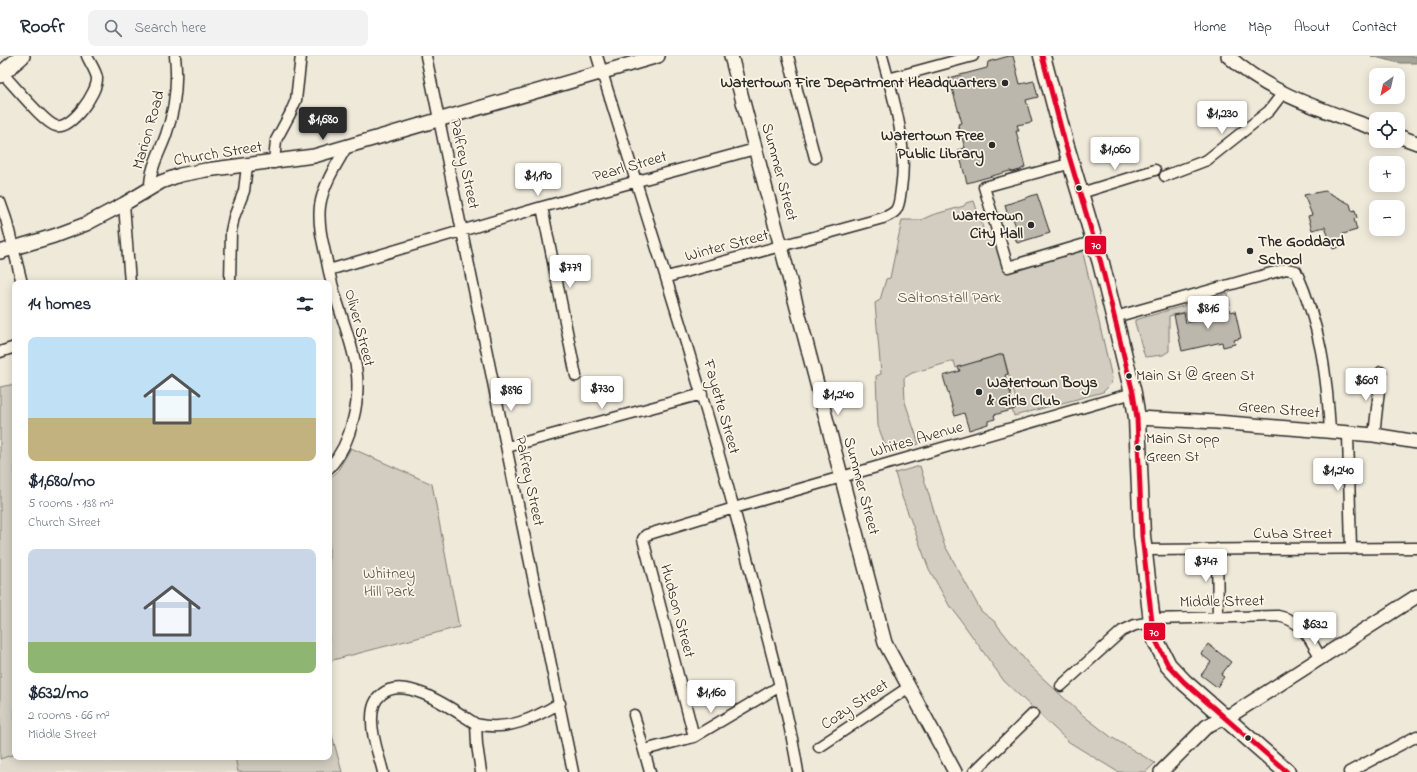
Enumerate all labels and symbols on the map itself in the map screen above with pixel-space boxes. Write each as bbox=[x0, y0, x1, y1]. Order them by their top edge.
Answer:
north arrow bbox=[1369, 68, 1405, 104]
place label: Watertown Fire Department Headquarters bbox=[720, 71, 997, 95]
marker: Watertown Fire Department Headquarters bbox=[1000, 78, 1010, 88]
street label: Marion Road bbox=[126, 88, 172, 172]
pin: $1,230 bbox=[1189, 101, 1255, 135]
pin: $1,680 bbox=[290, 107, 356, 141]
street label: Palfrey Street bbox=[443, 117, 485, 212]
street label: Summer Street bbox=[754, 120, 804, 224]
place label: Watertown Free Public Library bbox=[881, 124, 985, 167]
street label: Church Street bbox=[172, 135, 265, 173]
pin: $1,060 bbox=[1082, 137, 1148, 171]
marker: Watertown Free Public Library bbox=[987, 140, 997, 150]
street label: Pearl Street bbox=[590, 145, 670, 189]
pin: $1,190 bbox=[505, 163, 571, 197]
unlabelled marker bbox=[1074, 183, 1084, 193]
place label: Watertown City Hall bbox=[952, 204, 1023, 247]
marker: Watertown City Hall bbox=[1026, 220, 1036, 230]
street label: Winter Street bbox=[682, 223, 772, 269]
place label: The Goddard School bbox=[1258, 230, 1345, 272]
line badge: 70 bbox=[1084, 235, 1107, 255]
text: 70 bbox=[1091, 238, 1101, 254]
marker: The Goddard School bbox=[1245, 246, 1255, 256]
pin: $779 bbox=[546, 255, 594, 289]
park label: Saltonstall Park bbox=[897, 286, 1002, 310]
street label: Oliver Street bbox=[337, 287, 381, 370]
pin: $816 bbox=[1184, 296, 1232, 330]
street label: Fayette Street bbox=[696, 356, 746, 458]
place label: Main St @ Green St bbox=[1136, 365, 1255, 387]
pin: $609 bbox=[1342, 368, 1390, 402]
place label: Watertown Boys & Girls Club bbox=[986, 371, 1098, 413]
marker: Main St @ Green St bbox=[1124, 371, 1134, 381]
pin: $730 bbox=[578, 376, 626, 410]
pin: $896 bbox=[487, 378, 535, 412]
pin: $1,240 bbox=[805, 382, 871, 416]
marker: Watertown Boys & Girls Club bbox=[974, 387, 984, 397]
street label: Green Street bbox=[1237, 394, 1321, 426]
street label: Whites Avenue bbox=[868, 415, 967, 465]
place label: Main St opp Green St bbox=[1146, 428, 1220, 468]
street label: Palfrey Street bbox=[508, 434, 550, 529]
street label: Summer Street bbox=[836, 434, 886, 538]
marker: Main St opp Green St bbox=[1133, 443, 1143, 453]
pin: $1,240 bbox=[1305, 458, 1371, 492]
street label: Cuba Street bbox=[1253, 522, 1333, 546]
pin: $747 bbox=[1182, 549, 1230, 583]
street label: Hudson Street bbox=[653, 561, 701, 661]
park label: Whitney Hill Park bbox=[363, 562, 415, 604]
street label: Middle Street bbox=[1179, 589, 1265, 615]
pin: $632 bbox=[1291, 612, 1339, 646]
line badge: 70 bbox=[1143, 622, 1166, 641]
text: 70 bbox=[1149, 625, 1159, 641]
street label: Cozy Street bbox=[816, 673, 894, 736]
pin: $1,160 bbox=[678, 680, 744, 714]
unlabelled marker bbox=[1243, 733, 1253, 743]

